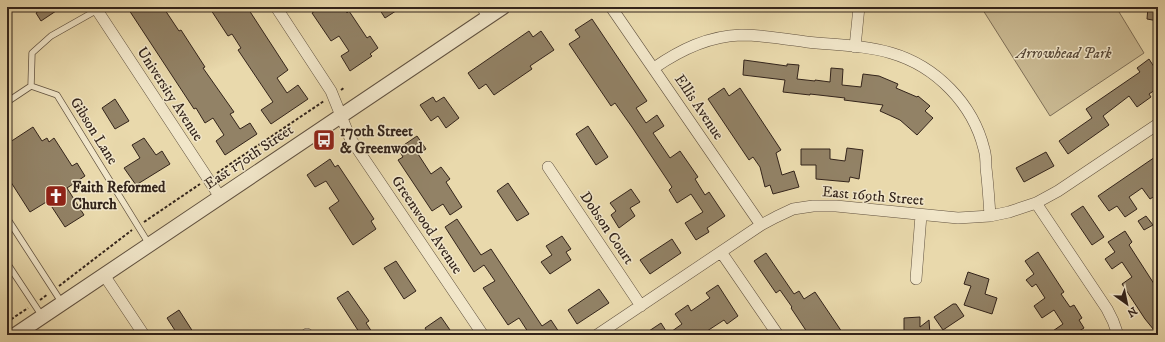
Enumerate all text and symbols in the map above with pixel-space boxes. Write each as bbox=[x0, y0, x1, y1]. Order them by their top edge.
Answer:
street label: University Avenue bbox=[132, 43, 208, 145]
park label: Arrowhead Park bbox=[1014, 44, 1112, 63]
street label: Ellis Avenue bbox=[670, 71, 728, 143]
street label: Gibson Lane bbox=[66, 94, 122, 168]
street label: East 170th Street bbox=[201, 120, 297, 194]
place label: 170th Street & Greenwood bbox=[340, 122, 423, 158]
bus stop icon: 170th Street & Greenwood bbox=[311, 127, 337, 153]
street label: Greenwood Avenue bbox=[387, 172, 467, 278]
place label: Faith Reformed Church bbox=[72, 178, 166, 214]
street label: East 169th Street bbox=[821, 182, 925, 210]
church icon: Faith Reformed Church bbox=[43, 183, 69, 209]
street label: Dobson Court bbox=[576, 188, 638, 268]
north arrow bbox=[1107, 284, 1147, 324]
text: N bbox=[1124, 303, 1140, 320]

